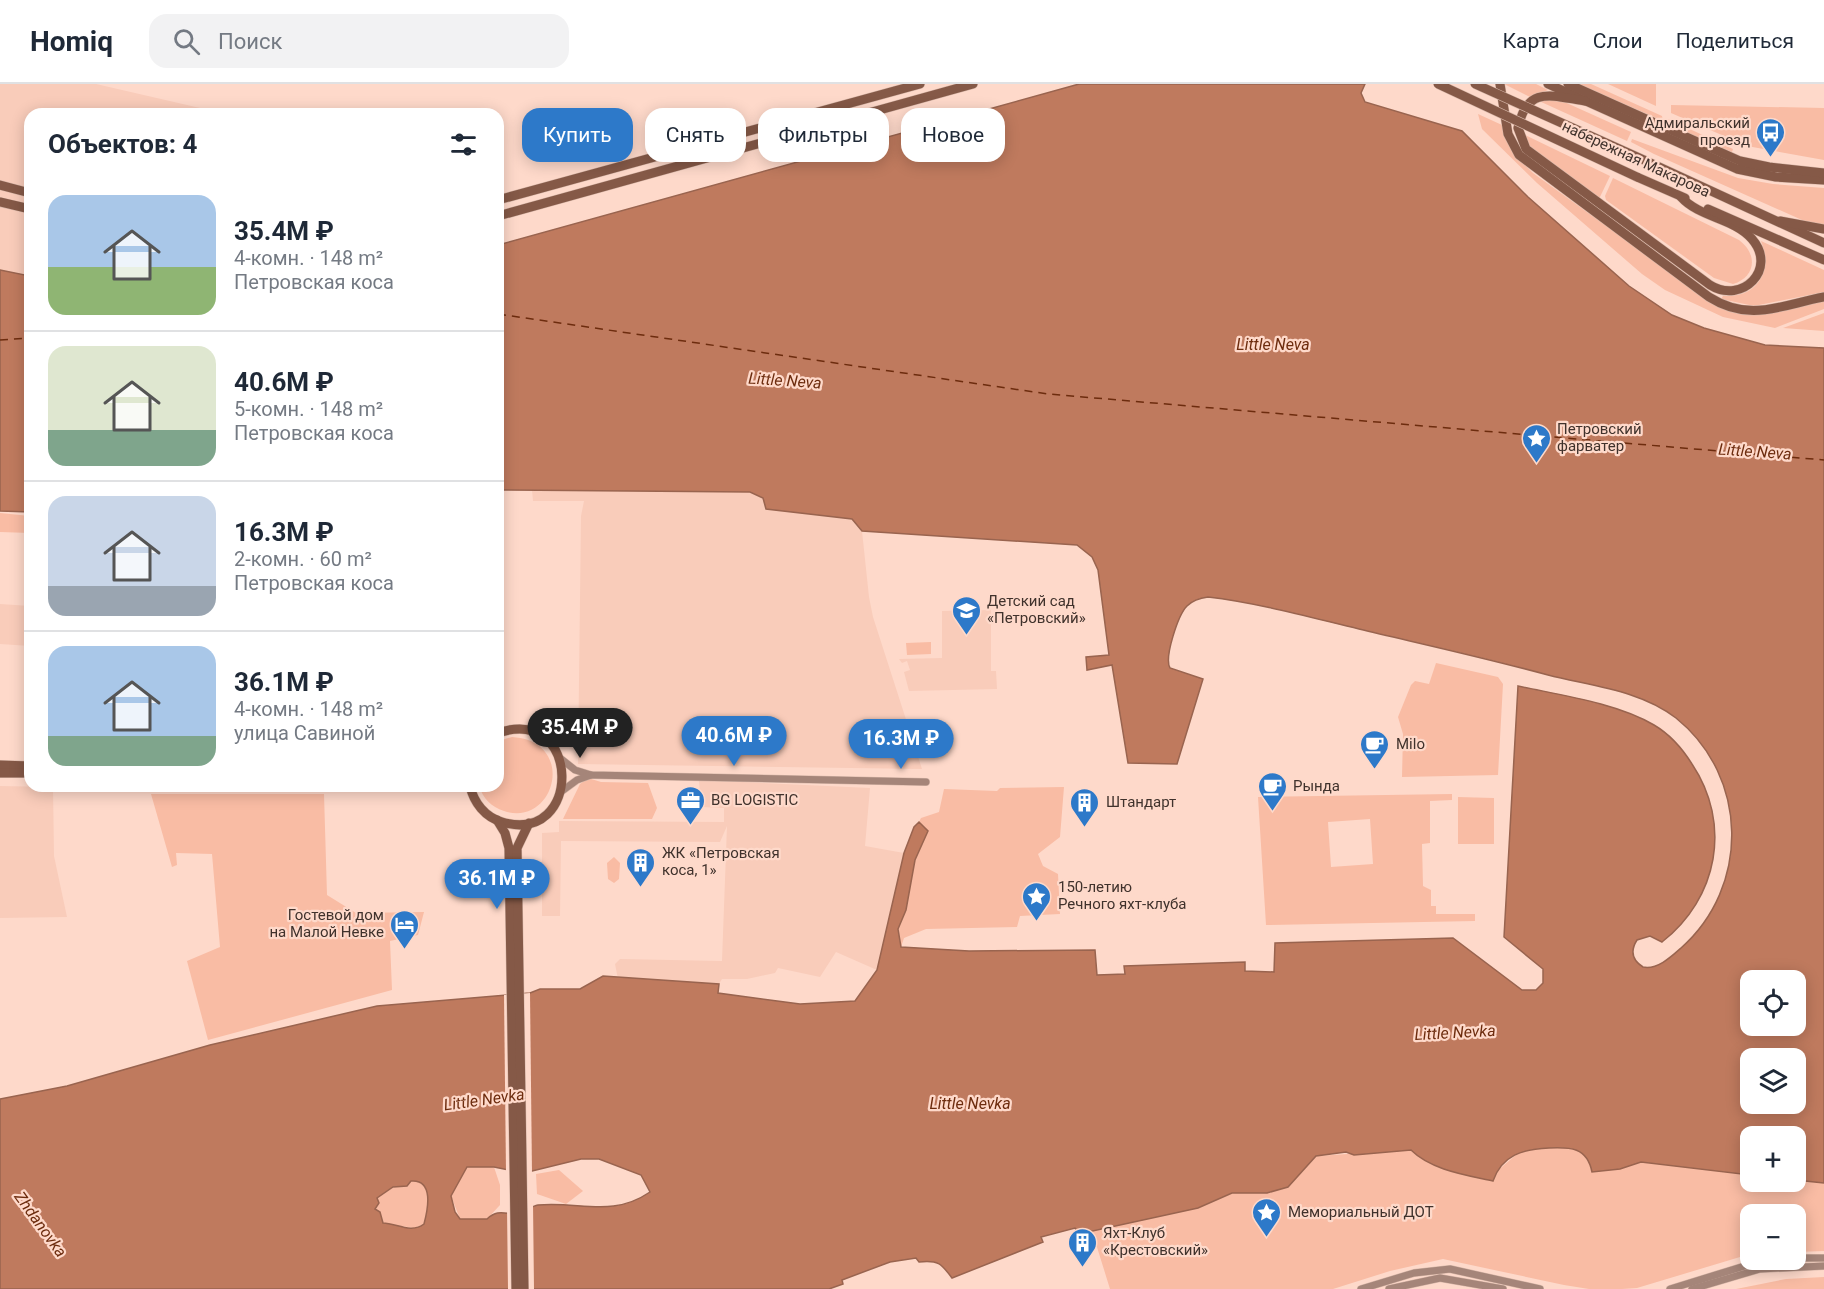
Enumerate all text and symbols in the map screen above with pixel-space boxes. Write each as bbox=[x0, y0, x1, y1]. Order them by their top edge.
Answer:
search box bbox=[149, 14, 569, 68]
text: Homiq bbox=[30, 25, 113, 58]
icon: search bbox=[170, 25, 203, 58]
text: Поиск bbox=[218, 29, 282, 54]
text: Карта bbox=[1503, 29, 1560, 53]
text: Слои bbox=[1593, 29, 1643, 53]
text: Поделиться bbox=[1676, 29, 1794, 53]
chip: Купить bbox=[522, 108, 633, 162]
chip: Снять bbox=[645, 108, 746, 162]
chip: Фильтры bbox=[758, 108, 889, 162]
chip: Новое bbox=[901, 108, 1005, 162]
place label: Адмиральский проезд bbox=[1645, 114, 1750, 149]
bus stop icon: Адмиральский проезд bbox=[1755, 116, 1787, 158]
street label: набережная Макарова bbox=[1559, 117, 1713, 201]
icon: filters bbox=[447, 128, 480, 161]
text: Объектов: 4 bbox=[48, 129, 197, 159]
text: 35.4M ₽ bbox=[234, 216, 334, 246]
icon: home bbox=[96, 219, 168, 291]
text: 4-комн. · 148 m² bbox=[234, 246, 383, 270]
text: Петровская коса bbox=[234, 270, 394, 294]
water label: Little Neva bbox=[1236, 335, 1310, 354]
text: 40.6M ₽ bbox=[234, 367, 334, 397]
water label: Little Neva bbox=[748, 368, 822, 393]
icon: home bbox=[96, 370, 168, 442]
text: 5-комн. · 148 m² bbox=[234, 397, 383, 421]
place label: Петровский фарватер bbox=[1557, 420, 1642, 455]
text: Петровская коса bbox=[234, 421, 394, 445]
place icon: Петровский фарватер bbox=[1520, 422, 1552, 464]
water label: Little Neva bbox=[1718, 439, 1792, 464]
text: 16.3M ₽ bbox=[234, 517, 334, 547]
icon: home bbox=[96, 520, 168, 592]
text: 2-комн. · 60 m² bbox=[234, 547, 372, 571]
text: Петровская коса bbox=[234, 571, 394, 595]
place label: Детский сад «Петровский» bbox=[987, 592, 1086, 627]
school or university icon: Детский сад «Петровский» bbox=[950, 594, 982, 636]
text: 36.1M ₽ bbox=[234, 667, 334, 697]
icon: home bbox=[96, 670, 168, 742]
text: 4-комн. · 148 m² bbox=[234, 697, 383, 721]
pin: 35.4M ₽ bbox=[525, 708, 635, 759]
text: 35.4M ₽ bbox=[542, 715, 618, 739]
pin: 40.6M ₽ bbox=[679, 716, 789, 767]
pin: 16.3M ₽ bbox=[846, 719, 956, 770]
text: улица Савиной bbox=[234, 721, 375, 745]
text: 40.6M ₽ bbox=[696, 723, 772, 747]
text: 16.3M ₽ bbox=[863, 726, 939, 750]
cafe icon: Milo bbox=[1359, 728, 1391, 770]
place label: Milo bbox=[1396, 735, 1425, 753]
cafe icon: Рында bbox=[1256, 770, 1288, 812]
place label: Рында bbox=[1293, 777, 1340, 795]
office icon: BG LOGISTIC bbox=[674, 784, 706, 826]
building icon: Штандарт bbox=[1069, 786, 1101, 828]
place label: BG LOGISTIC bbox=[711, 791, 798, 809]
place label: Штандарт bbox=[1106, 793, 1176, 811]
place label: ЖК «Петровская коса, 1» bbox=[662, 844, 780, 879]
building icon: ЖК «Петровская коса, 1» bbox=[625, 846, 657, 888]
pin: 36.1M ₽ bbox=[442, 859, 552, 910]
text: 36.1M ₽ bbox=[459, 866, 535, 890]
place label: 150-летию Речного яхт-клуба bbox=[1058, 878, 1186, 913]
place icon: 150-летию Речного яхт-клуба bbox=[1021, 880, 1053, 922]
place label: Гостевой дом на Малой Невке bbox=[269, 906, 384, 941]
hotel icon: Гостевой дом на Малой Невке bbox=[389, 908, 421, 950]
map controls bbox=[1740, 970, 1806, 1270]
button: locate bbox=[1740, 970, 1806, 1036]
water label: Little Nevka bbox=[1414, 1021, 1496, 1044]
button: layers bbox=[1740, 1048, 1806, 1114]
water label: Little Nevka bbox=[443, 1084, 526, 1115]
water label: Little Nevka bbox=[929, 1094, 1011, 1113]
button: + bbox=[1740, 1126, 1806, 1192]
water label: Zhdanovka bbox=[10, 1187, 71, 1261]
place icon: Мемориальный ДОТ bbox=[1251, 1196, 1283, 1238]
place label: Мемориальный ДОТ bbox=[1288, 1203, 1434, 1221]
button: − bbox=[1740, 1204, 1806, 1270]
place label: Яхт-Клуб «Крестовский» bbox=[1103, 1224, 1208, 1259]
building icon: Яхт-Клуб «Крестовский» bbox=[1066, 1226, 1098, 1268]

